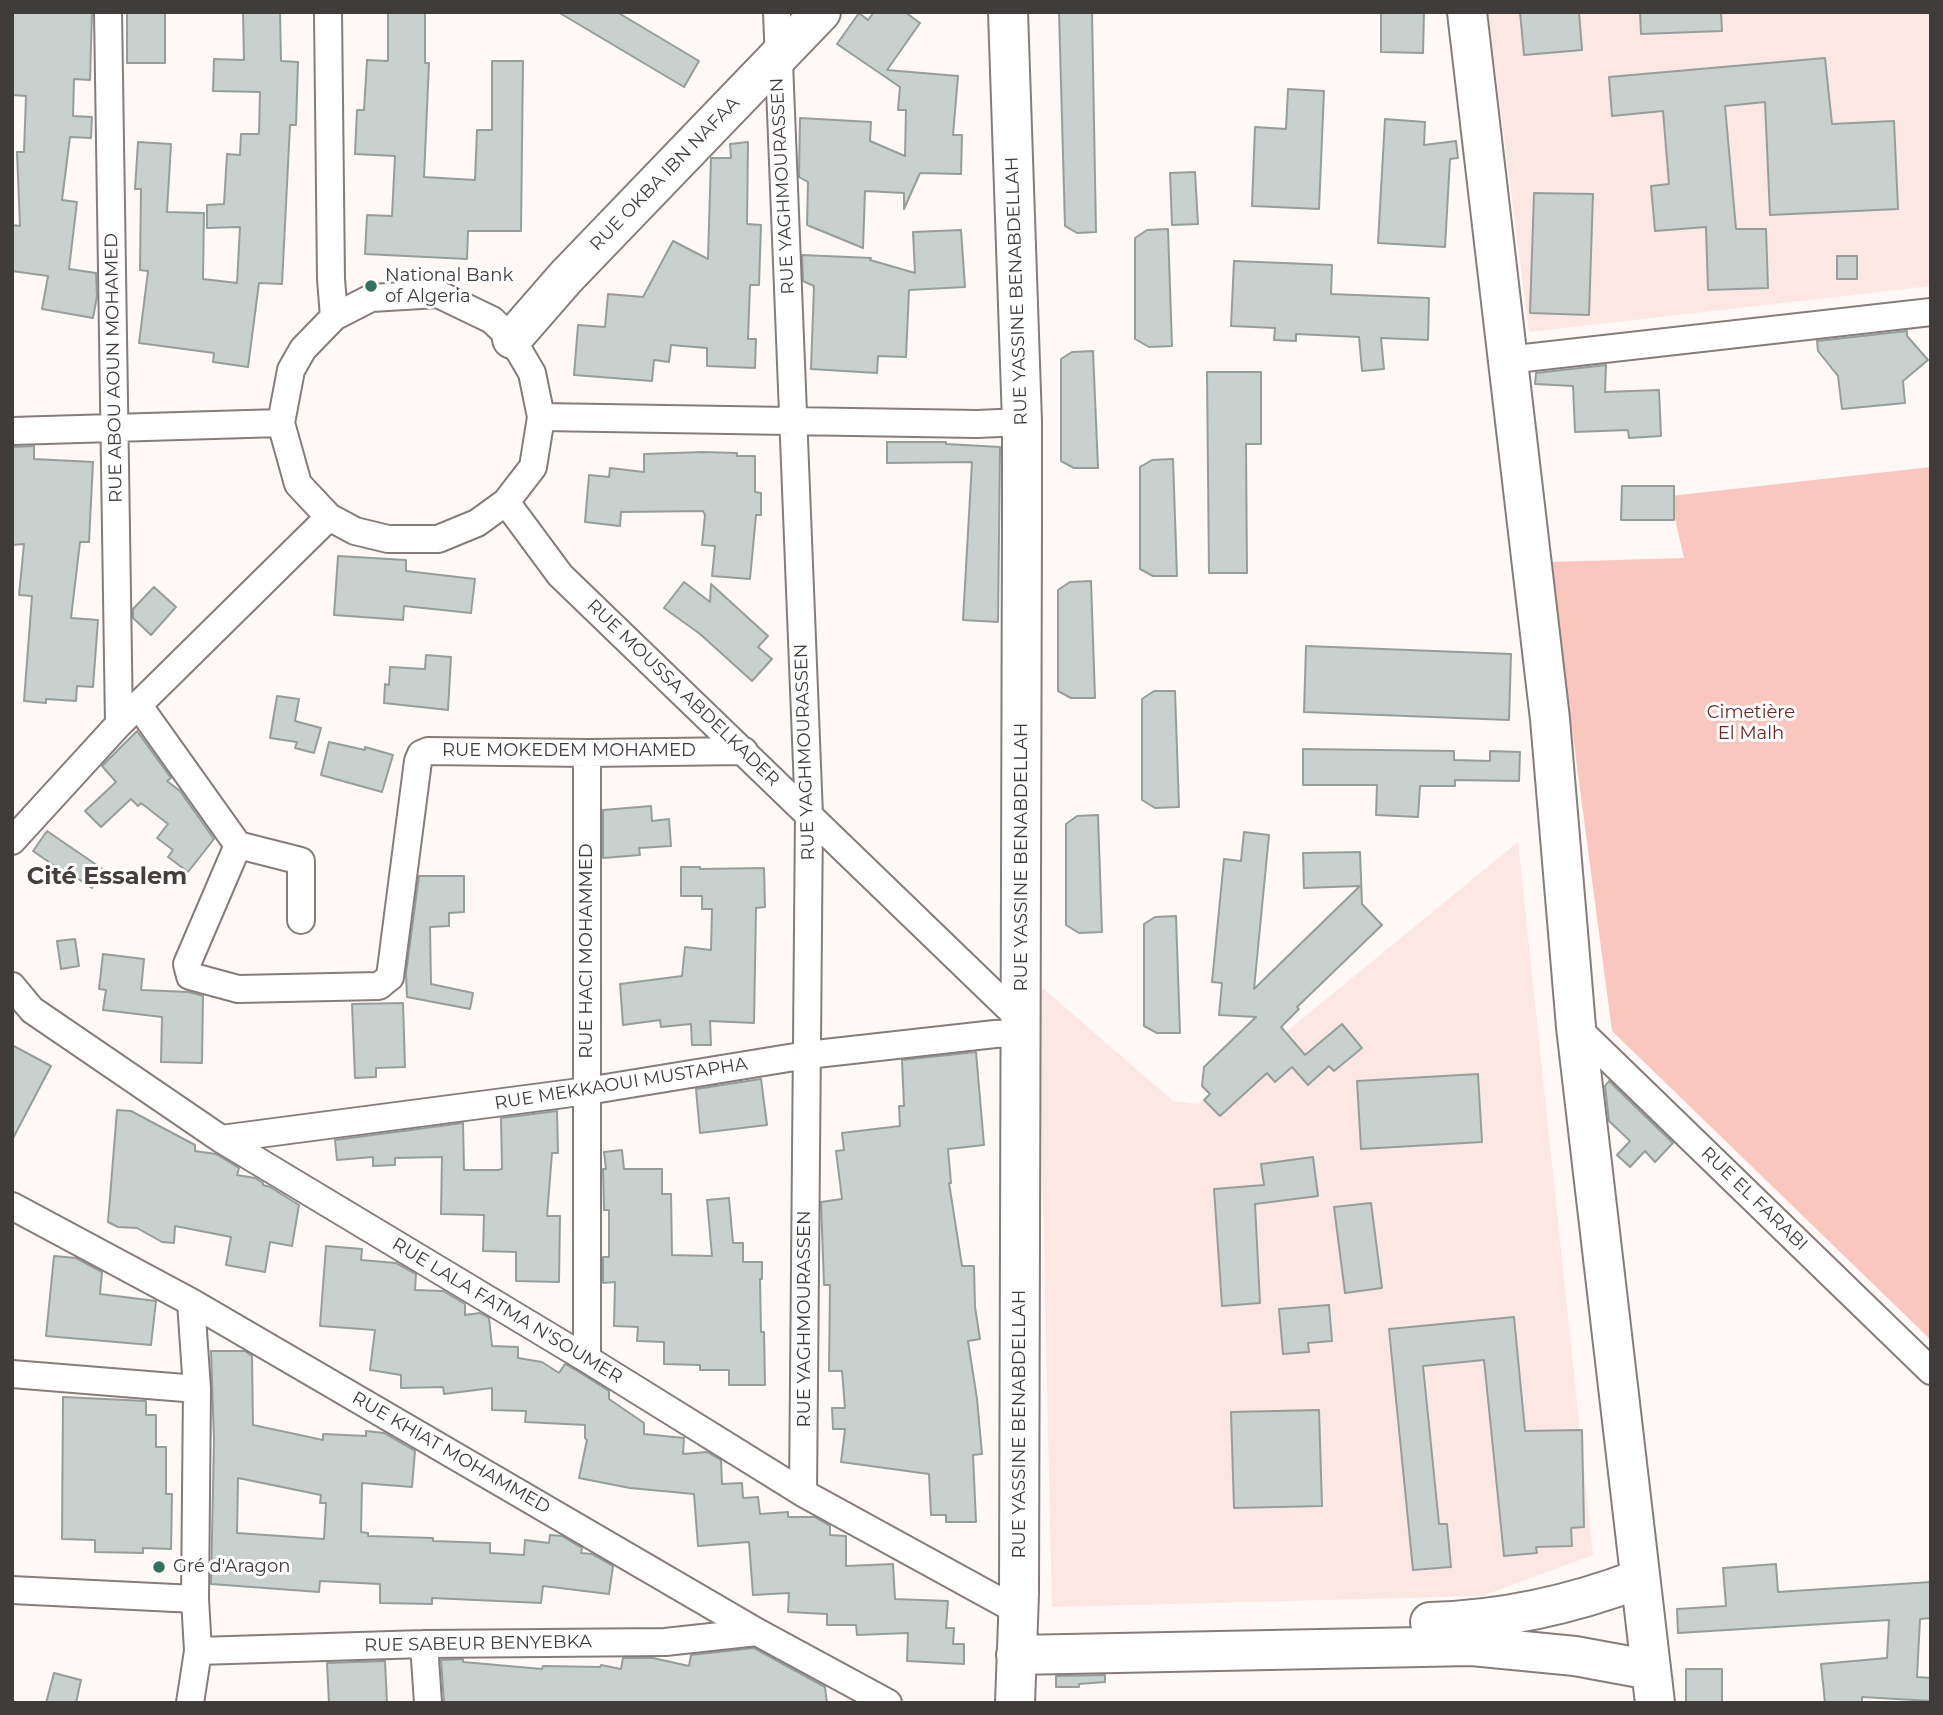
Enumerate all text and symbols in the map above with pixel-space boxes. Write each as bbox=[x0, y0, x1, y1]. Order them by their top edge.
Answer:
street label: RUE YAGHMOURASSEN bbox=[767, 77, 799, 295]
street label: RUE OKBA IBN NAFAA bbox=[586, 93, 744, 255]
street label: RUE YASSINE BENABDELLAH bbox=[1002, 156, 1032, 426]
street label: RUE ABOU AOUN MOHAMED bbox=[101, 233, 127, 503]
place label: National Bank of Algeria bbox=[385, 265, 513, 308]
marker: National Bank of Algeria bbox=[363, 278, 379, 294]
street label: RUE MOUSSA ABDELKADER bbox=[582, 595, 784, 791]
street label: RUE YAGHMOURASSEN bbox=[790, 643, 820, 861]
park label: Cimetière El Malh bbox=[1707, 702, 1795, 744]
street label: RUE YASSINE BENABDELLAH bbox=[1011, 723, 1033, 991]
street label: RUE MOKEDEM MOHAMED bbox=[442, 740, 696, 762]
street label: RUE HACI MOHAMMED bbox=[576, 843, 598, 1059]
district label: Cité Essalem bbox=[27, 863, 187, 891]
street label: RUE MEKKAOUI MUSTAPHA bbox=[493, 1053, 749, 1115]
street label: RUE EL FARABI bbox=[1696, 1143, 1812, 1255]
street label: RUE YAGHMOURASSEN bbox=[794, 1210, 816, 1428]
street label: RUE LALA FATMA N'SOUMER bbox=[388, 1234, 626, 1388]
street label: RUE YASSINE BENABDELLAH bbox=[1009, 1290, 1031, 1558]
street label: RUE KHIAT MOHAMMED bbox=[348, 1387, 554, 1519]
place label: Gré d'Aragon bbox=[173, 1556, 290, 1578]
marker: Gré d'Aragon bbox=[151, 1559, 167, 1575]
street label: RUE SABEUR BENYEBKA bbox=[364, 1631, 592, 1657]

